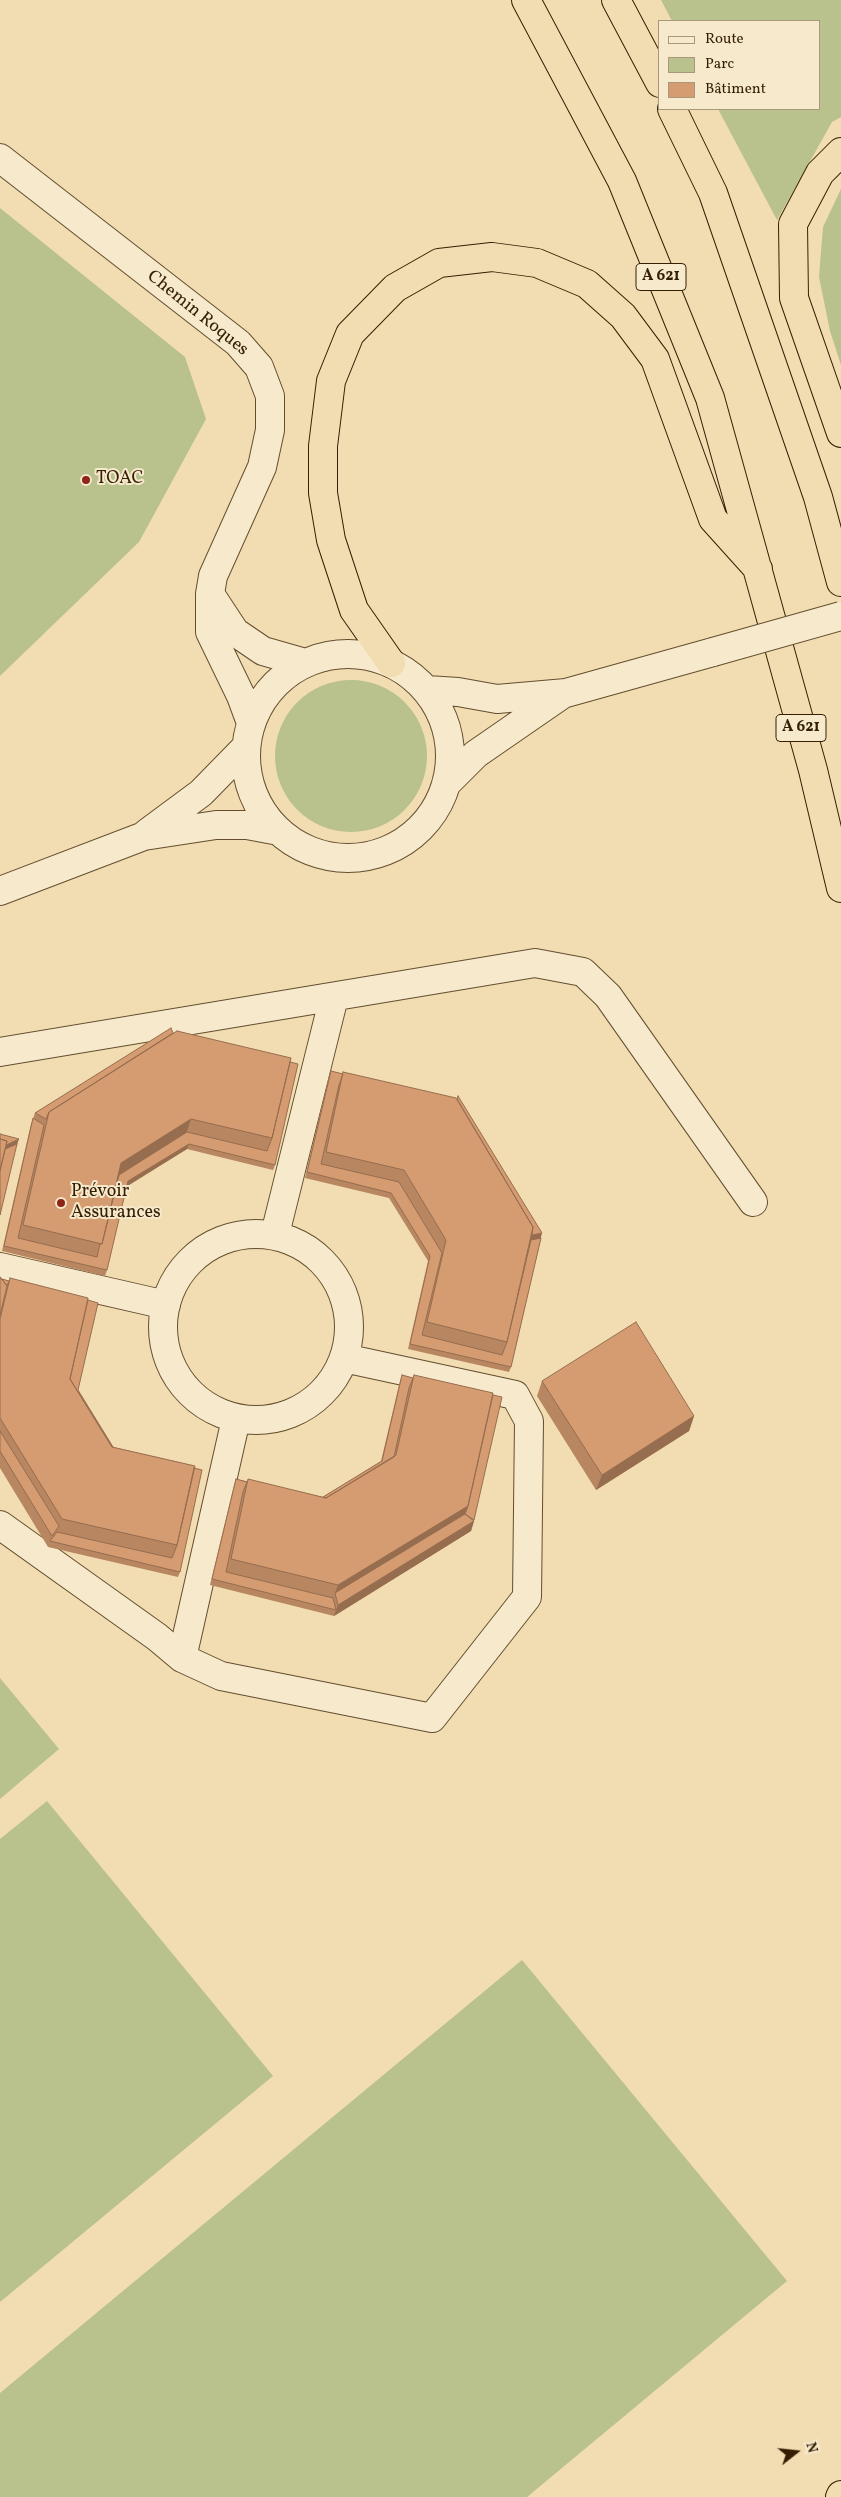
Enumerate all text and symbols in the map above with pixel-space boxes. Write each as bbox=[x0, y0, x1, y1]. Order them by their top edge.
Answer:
legend bbox=[658, 20, 821, 110]
text: Route bbox=[705, 29, 744, 50]
text: Parc bbox=[705, 54, 734, 75]
text: Bâtiment bbox=[705, 79, 766, 100]
road number: A 621 bbox=[636, 264, 686, 290]
street label: Chemin Roques bbox=[142, 266, 252, 362]
place label: TOAC bbox=[96, 469, 143, 491]
marker: TOAC bbox=[80, 474, 92, 486]
road number: A 621 bbox=[776, 714, 826, 741]
place label: Prévoir Assurances bbox=[71, 1182, 161, 1224]
marker: Prévoir Assurances bbox=[55, 1197, 67, 1209]
north arrow bbox=[771, 2427, 821, 2477]
text: N bbox=[800, 2440, 821, 2455]

